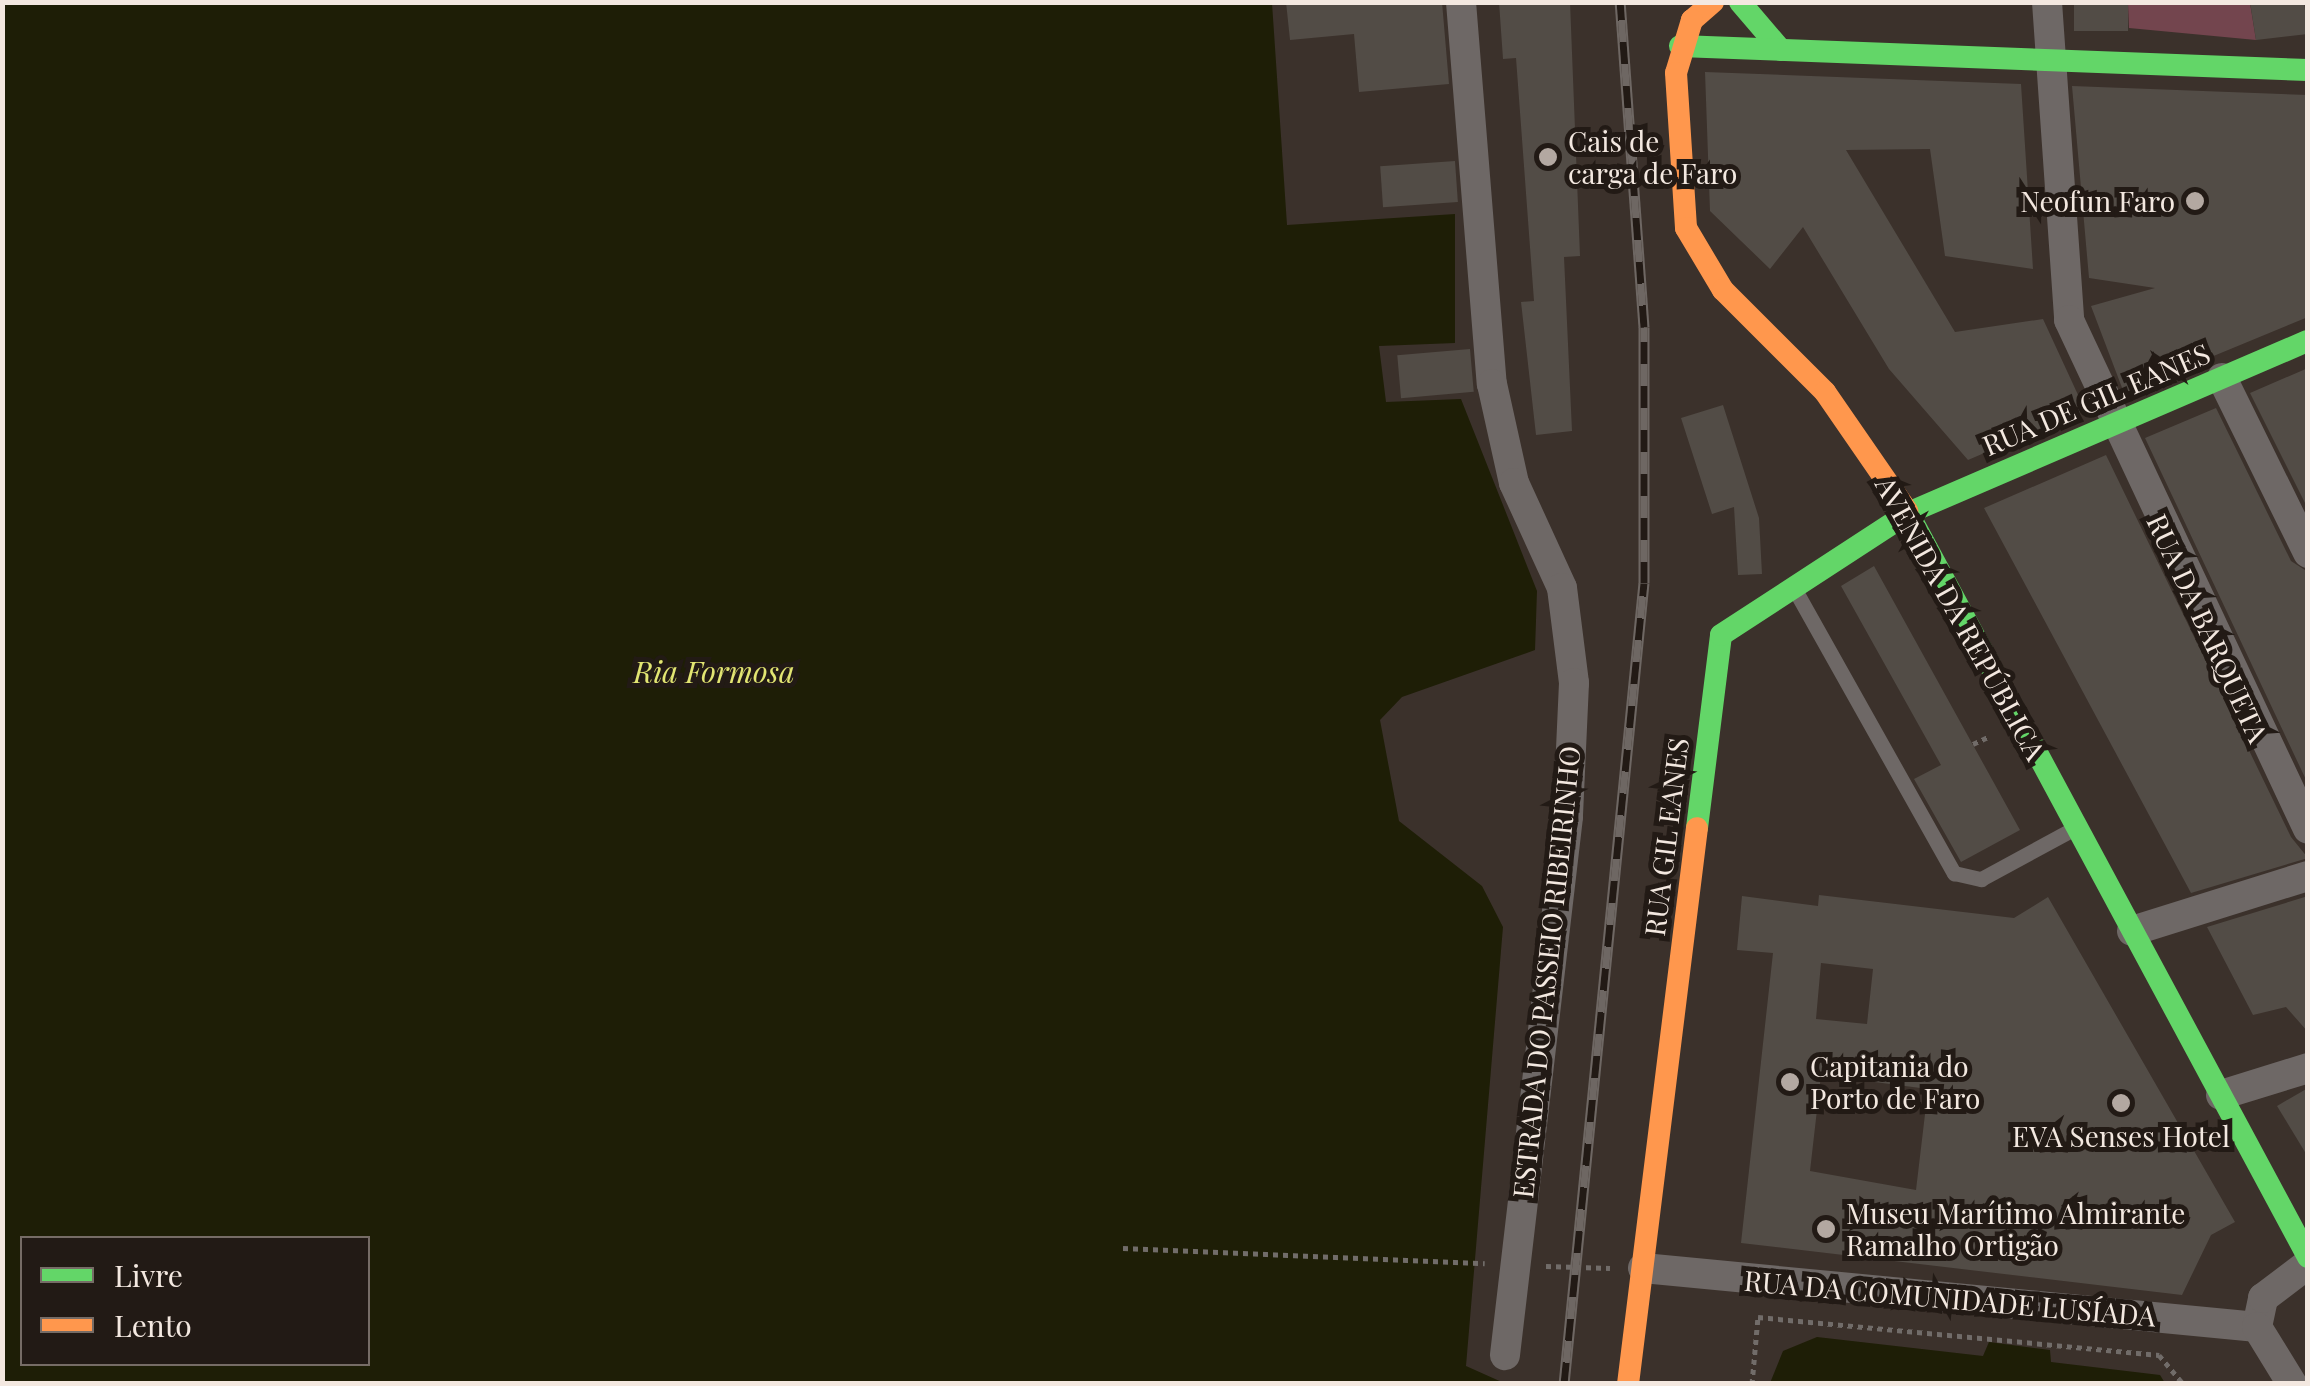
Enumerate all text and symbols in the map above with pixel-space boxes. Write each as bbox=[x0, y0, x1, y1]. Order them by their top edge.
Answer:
place label: Cais de carga de Faro bbox=[1568, 124, 1738, 190]
marker: Cais de carga de Faro bbox=[1537, 146, 1559, 168]
place label: Neofun Faro bbox=[2020, 184, 2175, 218]
marker: Neofun Faro bbox=[2184, 190, 2206, 212]
street label: RUA DE GIL EANES bbox=[1977, 336, 2215, 462]
street label: AVENIDA DA REPÚBLICA bbox=[1869, 470, 2053, 766]
street label: RUA DA BARQUETA bbox=[2140, 508, 2276, 748]
water label: Ria Formosa bbox=[633, 653, 795, 689]
street label: RUA GIL EANES bbox=[1637, 736, 1695, 938]
street label: ESTRADA DO PASSEIO RIBEIRINHO bbox=[1506, 744, 1586, 1200]
place label: Capitania do Porto de Faro bbox=[1810, 1049, 1980, 1115]
marker: Capitania do Porto de Faro bbox=[1779, 1071, 1801, 1093]
marker: EVA Senses Hotel bbox=[2110, 1092, 2132, 1114]
place label: EVA Senses Hotel bbox=[2012, 1119, 2230, 1153]
place label: Museu Marítimo Almirante Ramalho Ortigão bbox=[1846, 1196, 2186, 1262]
marker: Museu Marítimo Almirante Ramalho Ortigão bbox=[1815, 1218, 1837, 1240]
legend bbox=[20, 1236, 370, 1366]
text: Livre bbox=[114, 1255, 183, 1295]
street label: RUA DA COMUNIDADE LUSÍADA bbox=[1743, 1263, 2157, 1333]
text: Lento bbox=[114, 1305, 192, 1345]

